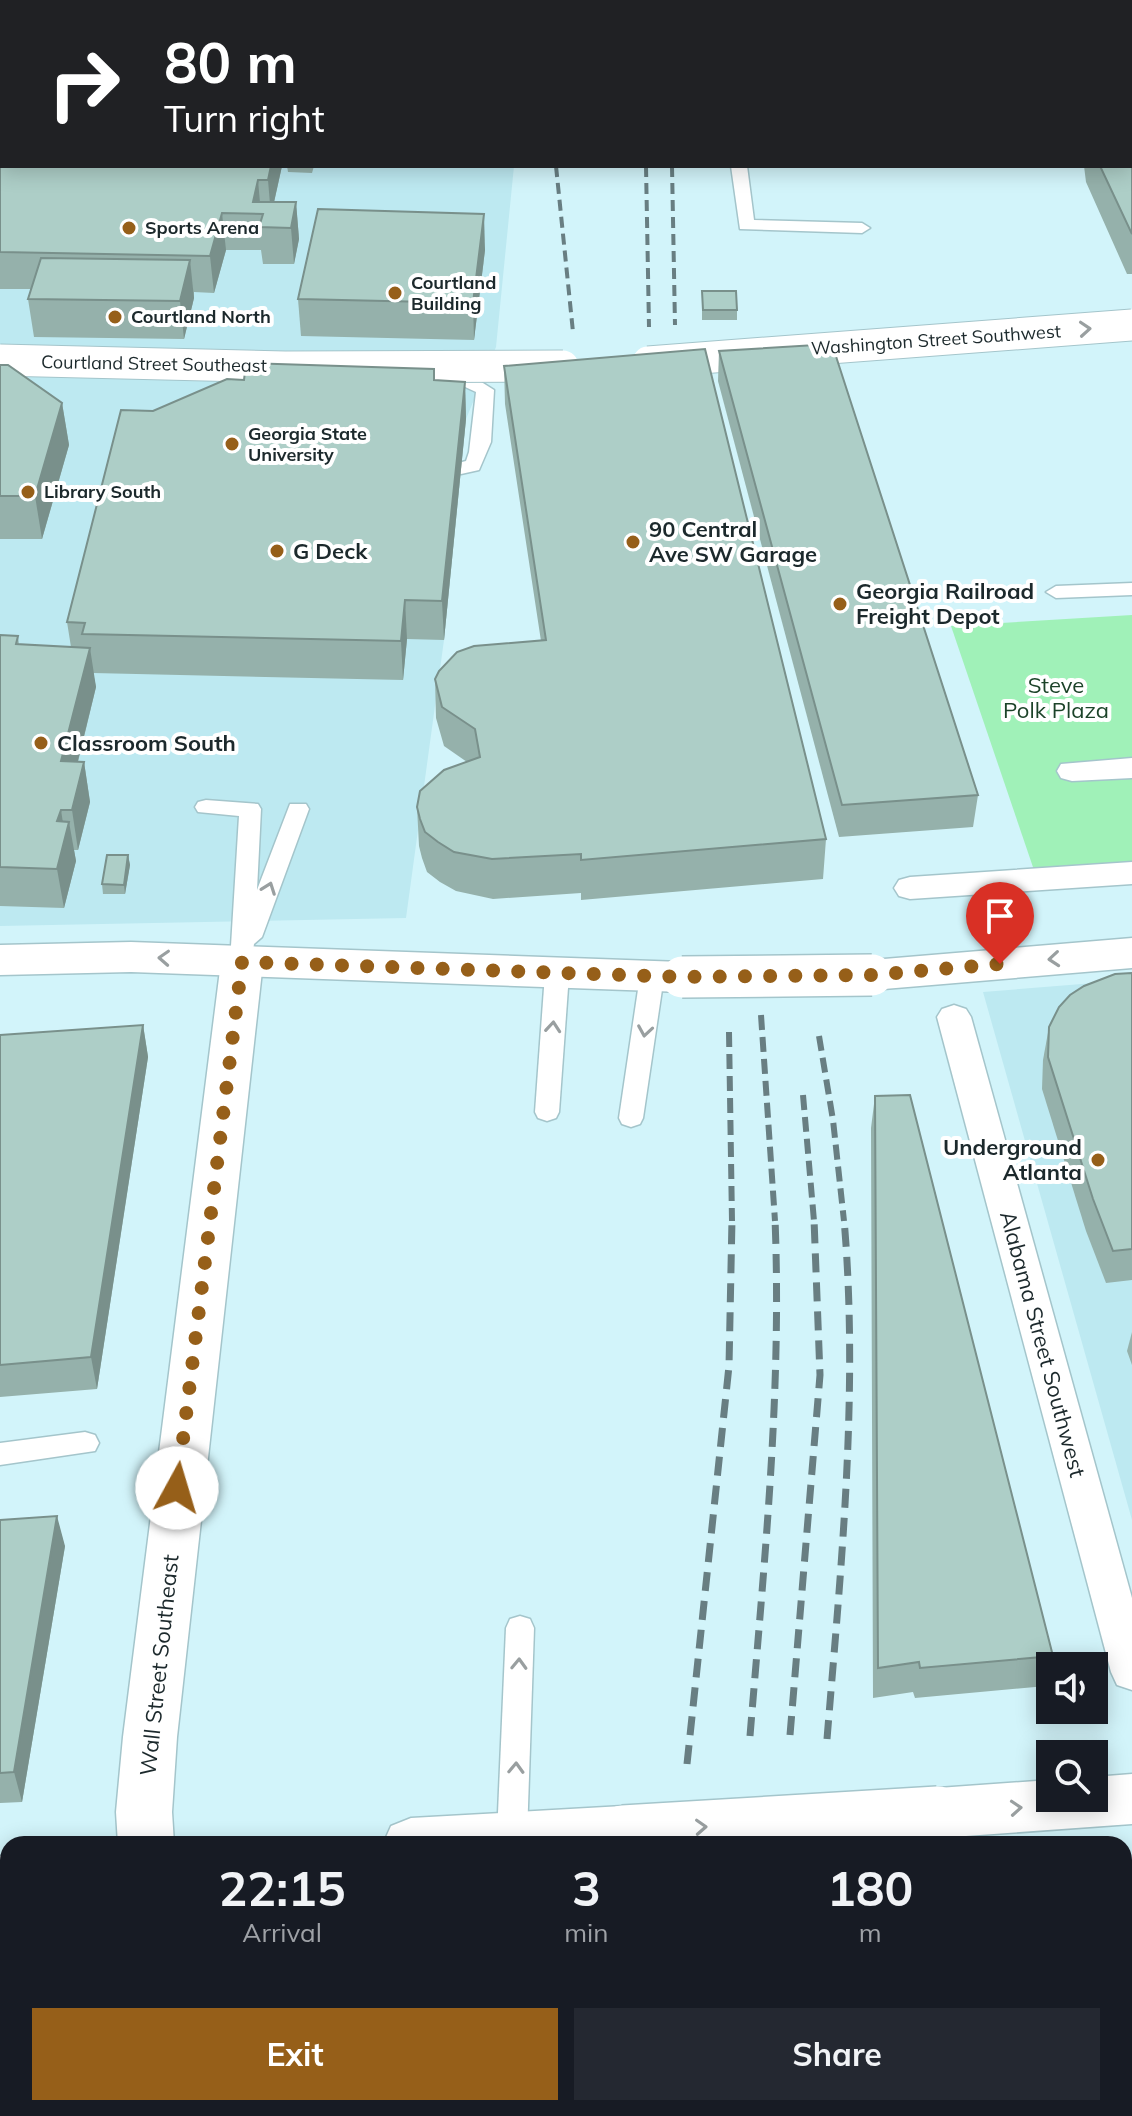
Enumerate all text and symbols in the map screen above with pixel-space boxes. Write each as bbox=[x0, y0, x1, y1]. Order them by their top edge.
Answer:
text: 80 m bbox=[164, 27, 297, 97]
icon: right bbox=[32, 32, 136, 136]
text: Turn right bbox=[164, 96, 325, 141]
place label: Sports Arena bbox=[145, 216, 259, 239]
marker: Sports Arena bbox=[120, 219, 138, 237]
place label: Courtland Building bbox=[411, 271, 496, 315]
marker: Courtland Building bbox=[386, 284, 404, 302]
place label: Courtland North bbox=[131, 305, 271, 328]
marker: Courtland North bbox=[106, 308, 124, 326]
street label: Washington Street Southwest bbox=[810, 319, 1062, 360]
one-way arrow bbox=[1079, 321, 1092, 338]
street label: Courtland Street Southeast bbox=[41, 350, 267, 377]
place label: Georgia State University bbox=[248, 422, 367, 466]
marker: Georgia State University bbox=[223, 435, 241, 453]
place label: Library South bbox=[44, 480, 161, 503]
marker: Library South bbox=[19, 483, 37, 501]
place label: 90 Central Ave SW Garage bbox=[649, 515, 817, 568]
marker: 90 Central Ave SW Garage bbox=[624, 533, 642, 551]
place label: G Deck bbox=[293, 537, 368, 565]
marker: G Deck bbox=[268, 542, 286, 560]
place label: Georgia Railroad Freight Depot bbox=[856, 577, 1034, 630]
marker: Georgia Railroad Freight Depot bbox=[831, 595, 849, 613]
park label: Steve Polk Plaza bbox=[1003, 671, 1109, 724]
place label: Classroom South bbox=[57, 729, 236, 757]
marker: Classroom South bbox=[32, 734, 50, 752]
one-way arrow bbox=[259, 882, 275, 896]
pin bbox=[966, 882, 1034, 964]
icon: arrive bbox=[978, 894, 1022, 938]
one-way arrow bbox=[157, 950, 170, 967]
one-way arrow bbox=[1047, 950, 1060, 967]
one-way arrow bbox=[544, 1020, 561, 1033]
one-way arrow bbox=[637, 1024, 654, 1038]
place label: Underground Atlanta bbox=[943, 1133, 1082, 1186]
marker: Underground Atlanta bbox=[1089, 1151, 1107, 1169]
street label: Alabama Street Southwest bbox=[994, 1208, 1092, 1481]
position arrow bbox=[135, 1446, 219, 1530]
street label: Wall Street Southeast bbox=[133, 1553, 185, 1777]
map controls bbox=[1036, 1652, 1108, 1812]
button: sound bbox=[1036, 1652, 1108, 1724]
one-way arrow bbox=[510, 1657, 528, 1670]
button: search bbox=[1036, 1740, 1108, 1812]
one-way arrow bbox=[508, 1761, 525, 1774]
one-way arrow bbox=[1009, 1800, 1022, 1817]
one-way arrow bbox=[695, 1819, 708, 1836]
text: 22:15 bbox=[219, 1858, 346, 1918]
text: 3 bbox=[572, 1858, 601, 1918]
text: 180 bbox=[827, 1858, 913, 1918]
text: Arrival bbox=[242, 1916, 322, 1949]
text: min bbox=[564, 1916, 608, 1949]
text: m bbox=[859, 1916, 882, 1949]
button: Exit bbox=[32, 2008, 558, 2100]
button: Share bbox=[574, 2008, 1100, 2100]

